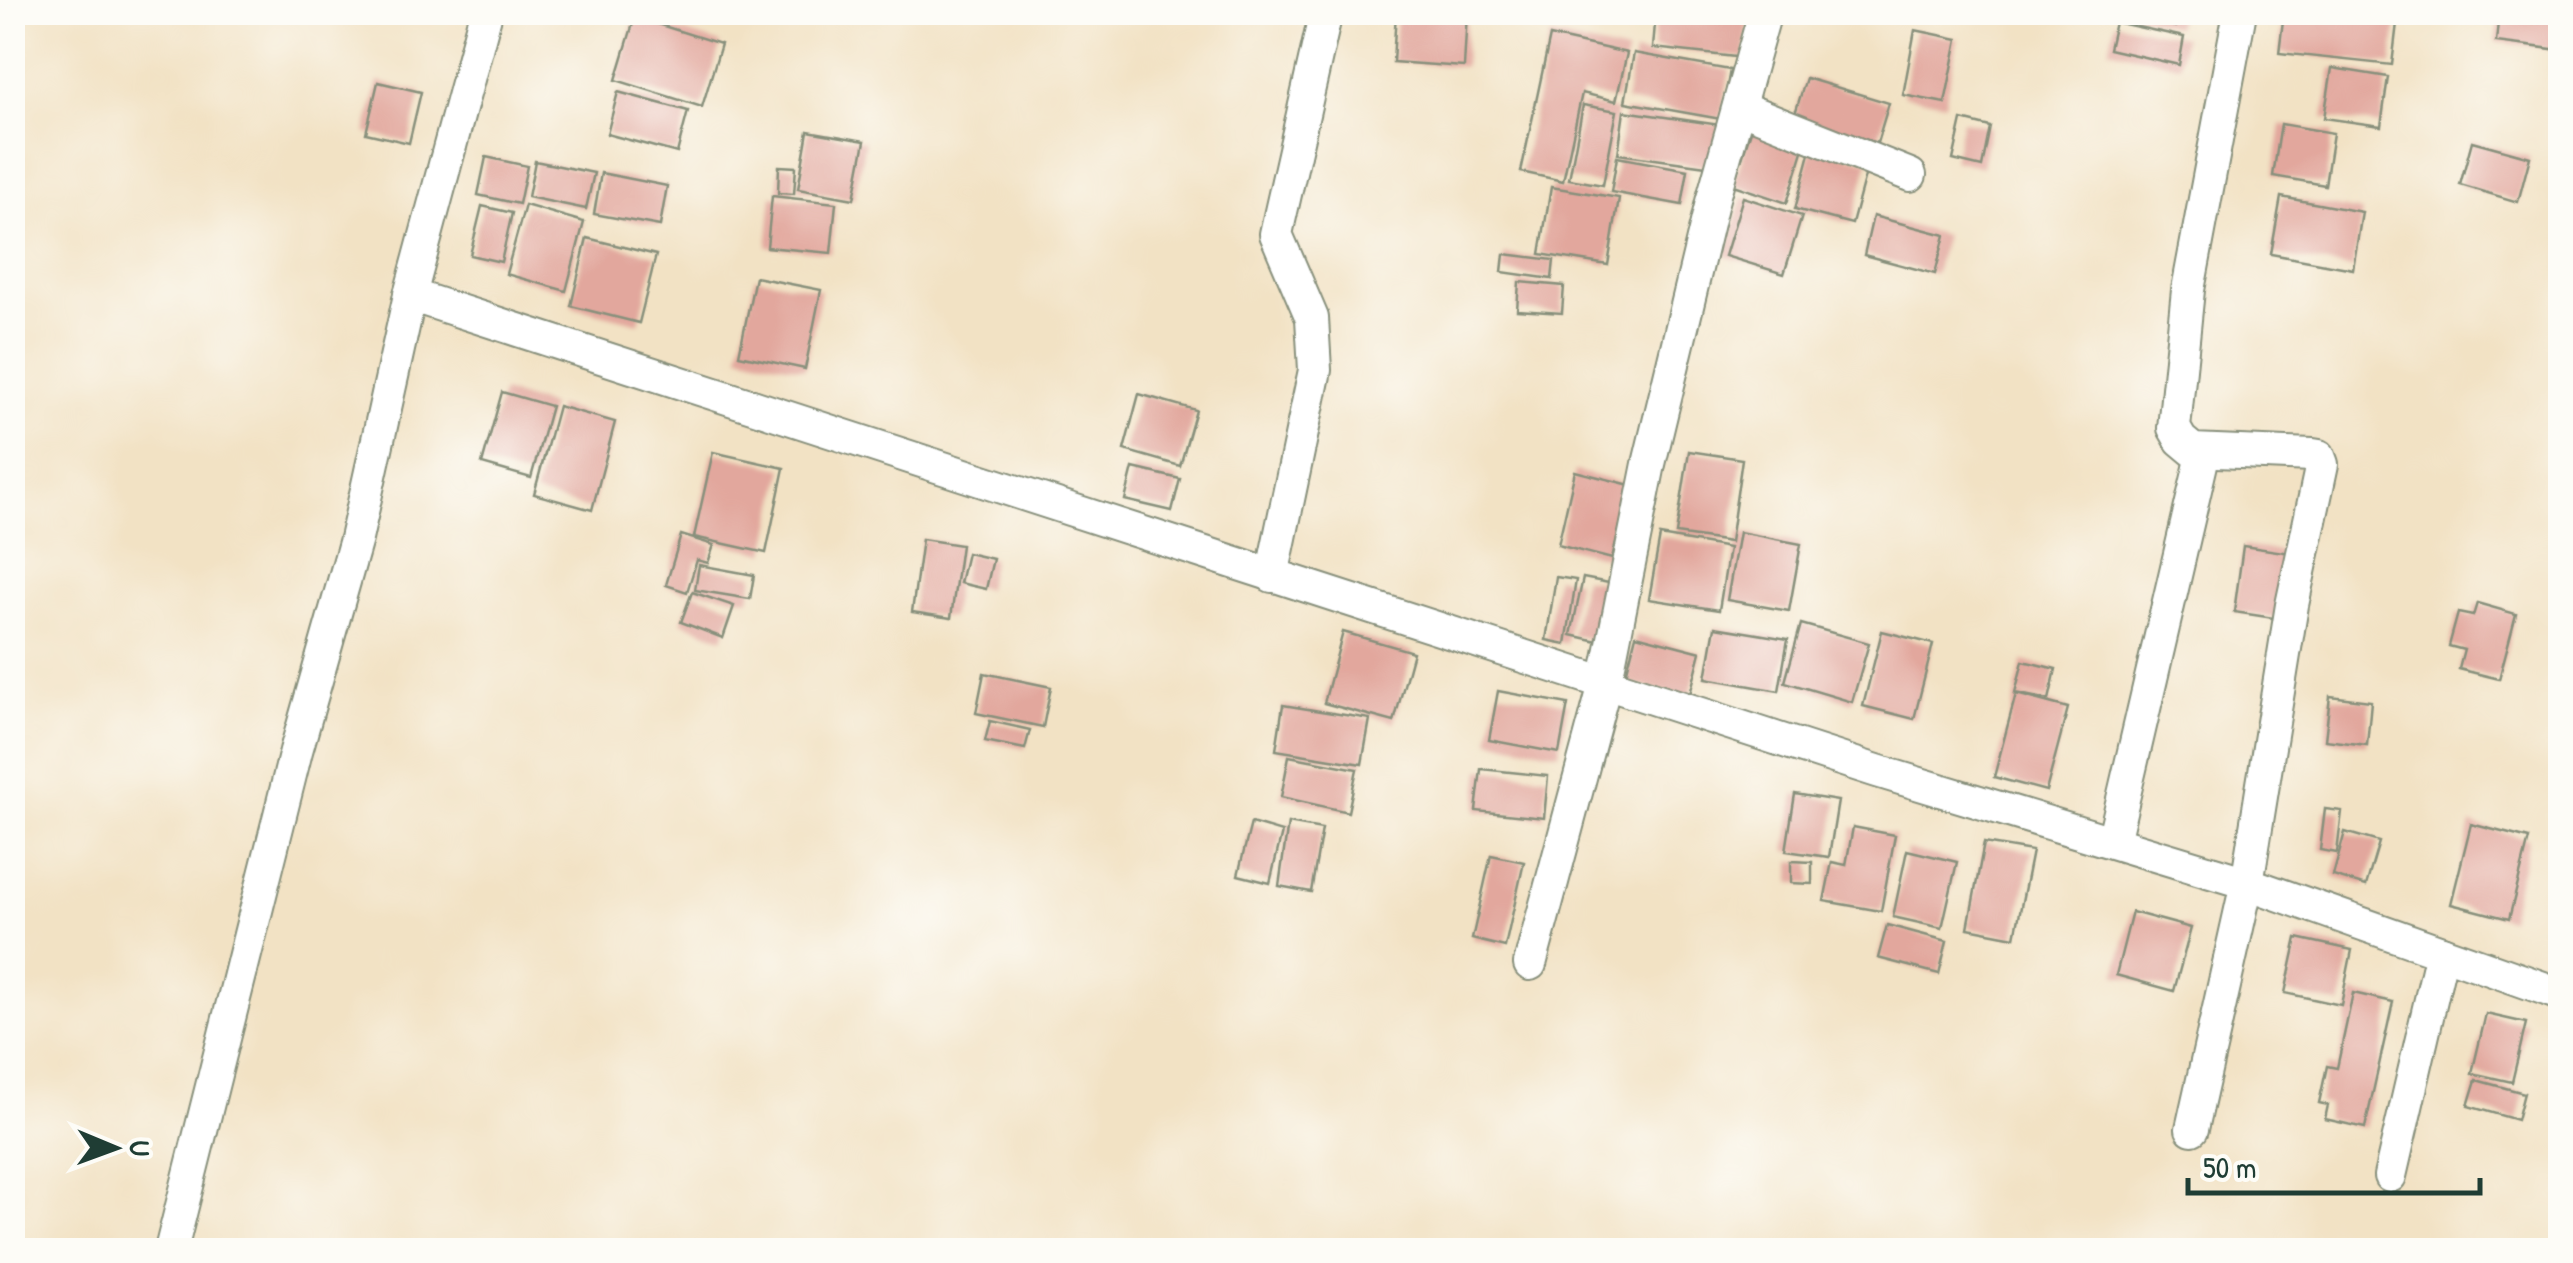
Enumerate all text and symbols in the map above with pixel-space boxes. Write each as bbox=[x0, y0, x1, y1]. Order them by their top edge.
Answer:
north arrow bbox=[65, 1098, 165, 1198]
scale bar bbox=[2188, 1133, 2480, 1195]
text: U bbox=[121, 1140, 159, 1156]
text: 50 m bbox=[2203, 1147, 2256, 1187]

